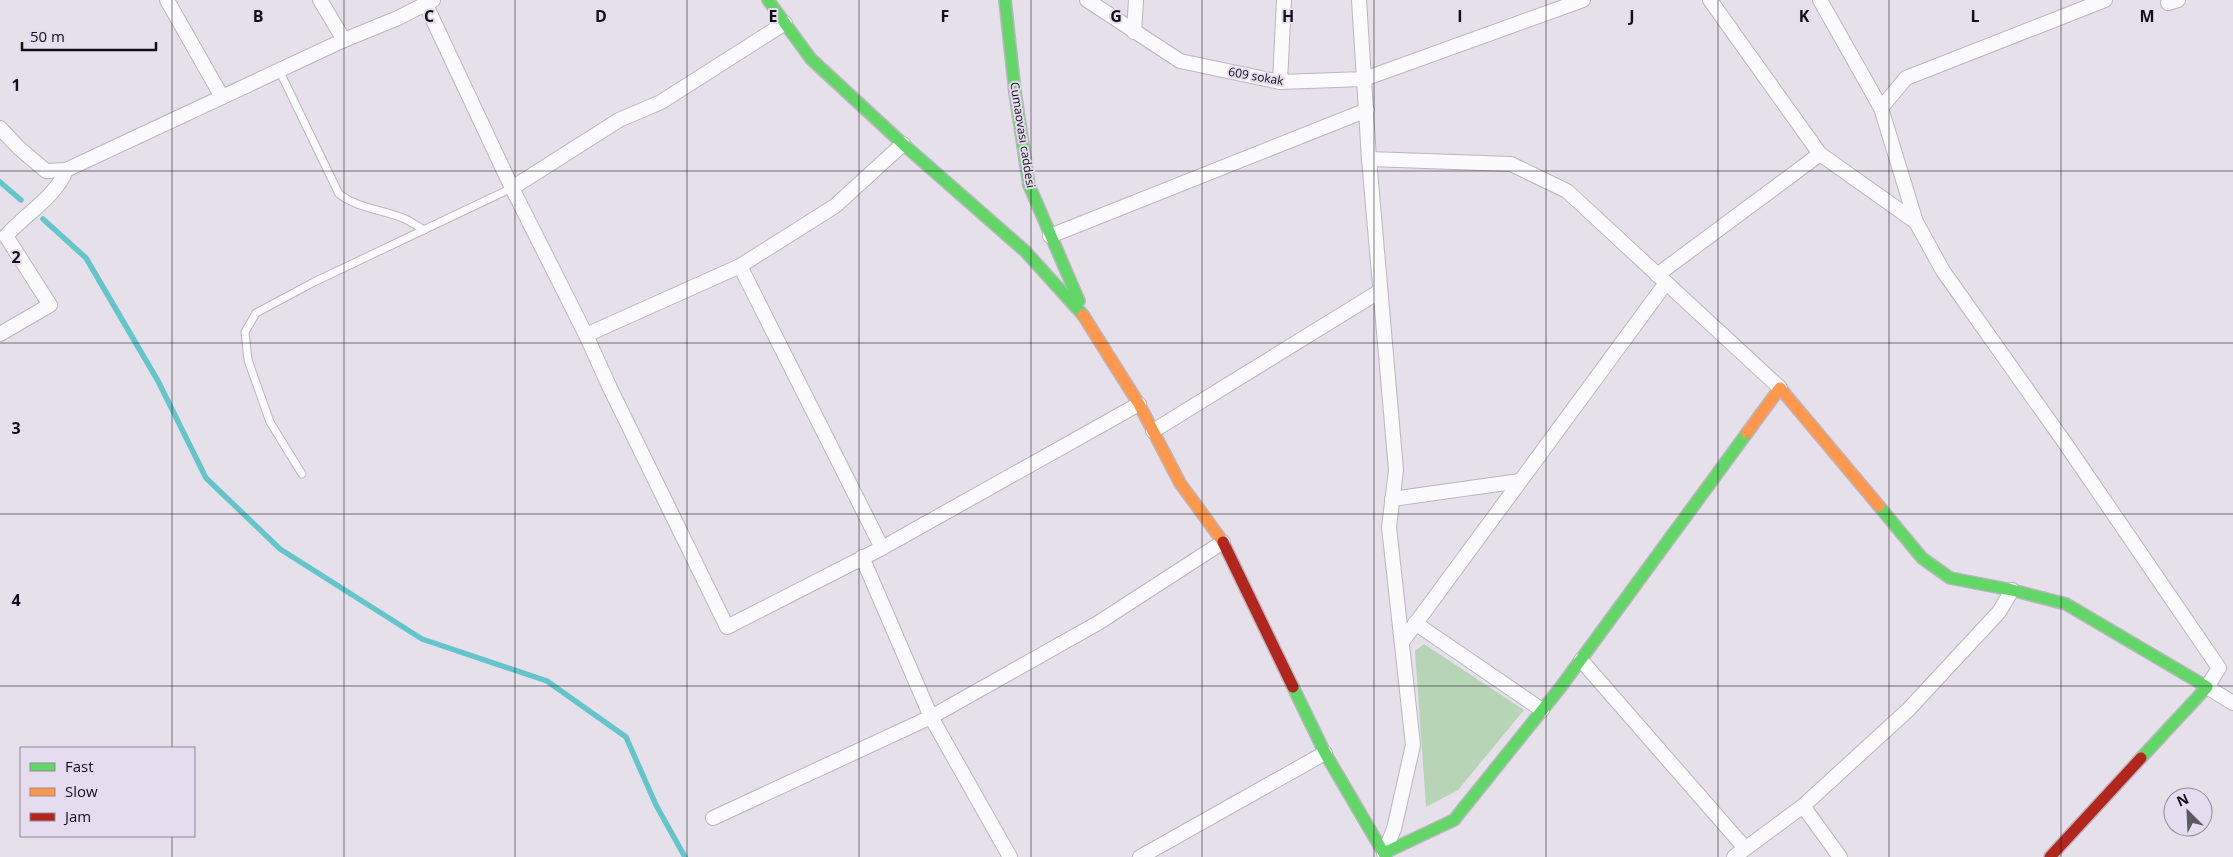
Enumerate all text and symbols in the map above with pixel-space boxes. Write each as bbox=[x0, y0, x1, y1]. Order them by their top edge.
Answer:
text: B bbox=[253, 5, 263, 27]
text: C bbox=[424, 5, 434, 27]
text: D bbox=[595, 5, 607, 27]
text: E bbox=[769, 5, 778, 27]
text: F bbox=[941, 5, 949, 27]
text: G bbox=[1110, 5, 1122, 27]
text: H bbox=[1282, 5, 1294, 27]
text: I bbox=[1457, 5, 1463, 27]
text: J bbox=[1627, 5, 1635, 27]
text: K bbox=[1799, 5, 1810, 27]
text: L bbox=[1970, 5, 1980, 27]
text: M bbox=[2139, 5, 2155, 27]
scale bar bbox=[22, 20, 156, 52]
text: 50 m bbox=[30, 26, 65, 46]
street label: 609 sokak bbox=[1227, 63, 1286, 89]
text: 1 bbox=[11, 74, 21, 96]
street label: Cumaovası caddesi bbox=[1006, 81, 1040, 189]
text: 2 bbox=[11, 246, 21, 268]
text: 3 bbox=[11, 417, 21, 439]
text: 4 bbox=[11, 589, 21, 611]
legend bbox=[20, 747, 195, 837]
text: Fast bbox=[65, 756, 94, 776]
text: Slow bbox=[65, 781, 98, 801]
north arrow bbox=[2163, 787, 2213, 837]
text: N bbox=[2173, 789, 2192, 811]
text: Jam bbox=[63, 806, 91, 826]

